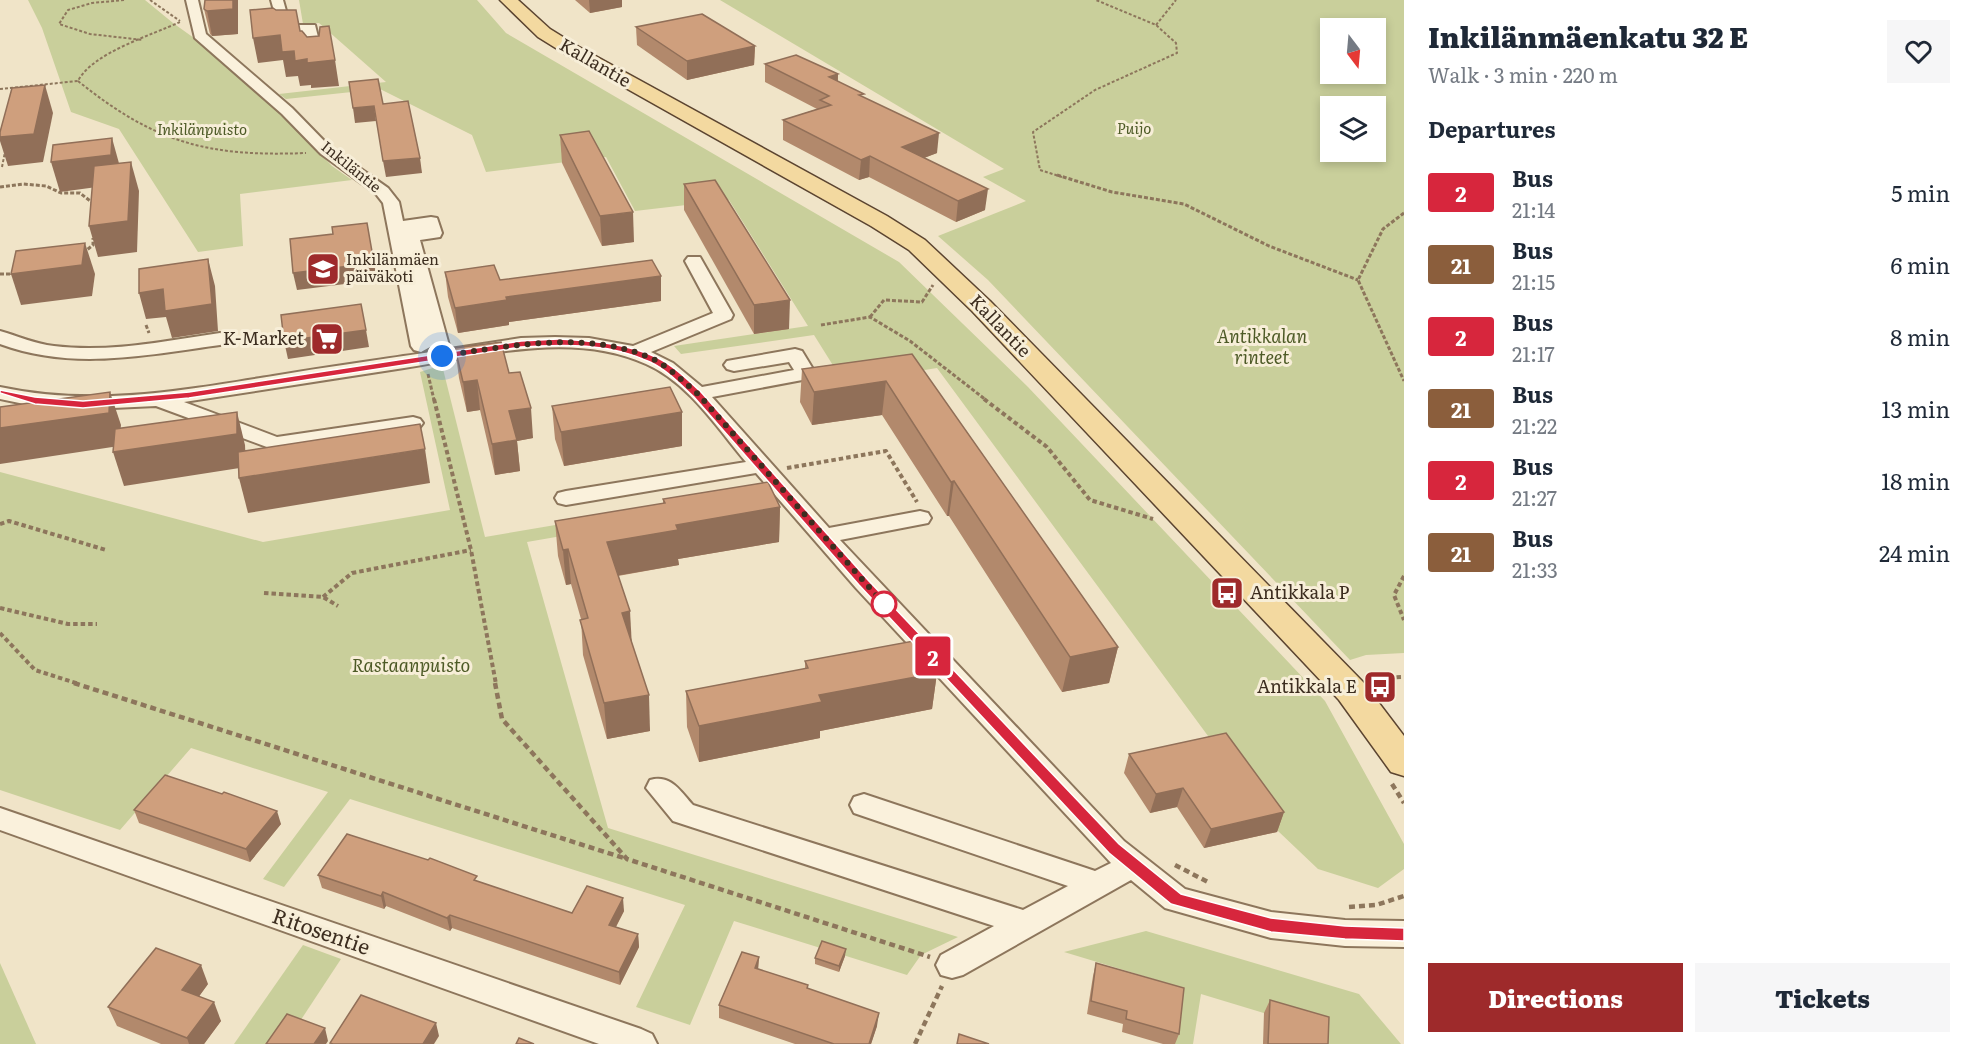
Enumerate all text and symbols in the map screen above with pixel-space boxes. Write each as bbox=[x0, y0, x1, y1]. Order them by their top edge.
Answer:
text: Inkilänmäenkatu 32 E bbox=[1428, 15, 1748, 57]
north arrow bbox=[1320, 18, 1386, 84]
map controls bbox=[1320, 18, 1386, 162]
button: heart bbox=[1887, 20, 1950, 83]
street label: Kallantie bbox=[555, 30, 637, 93]
text: Walk · 3 min · 220 m bbox=[1428, 59, 1618, 89]
button: layers bbox=[1320, 96, 1386, 162]
text: Departures bbox=[1428, 112, 1555, 145]
park label: Puijo bbox=[1117, 116, 1151, 139]
park label: Inkilänpuisto bbox=[157, 117, 247, 140]
street label: Inkiläntie bbox=[317, 134, 387, 197]
text: Bus bbox=[1512, 161, 1553, 194]
text: 5 min bbox=[1891, 176, 1950, 209]
text: 2 bbox=[1455, 177, 1467, 208]
text: 21:14 bbox=[1512, 194, 1555, 224]
text: Bus bbox=[1512, 233, 1553, 266]
place label: Inkilänmäen päiväkoti bbox=[346, 247, 439, 287]
text: 6 min bbox=[1891, 248, 1950, 281]
text: 21 bbox=[1451, 249, 1471, 280]
school or university icon: Inkilänmäen päiväkoti bbox=[305, 251, 341, 287]
text: 21:15 bbox=[1512, 266, 1555, 296]
street label: Kallantie bbox=[964, 287, 1038, 363]
text: Bus bbox=[1512, 305, 1553, 338]
text: 8 min bbox=[1890, 320, 1950, 353]
supermarket icon: K-Market bbox=[309, 321, 345, 357]
text: 2 bbox=[1455, 321, 1467, 352]
park label: Antikkalan rinteet bbox=[1217, 322, 1307, 370]
place label: K-Market bbox=[223, 324, 305, 351]
text: 21:17 bbox=[1512, 338, 1555, 368]
your location bbox=[427, 341, 457, 371]
text: Bus bbox=[1512, 377, 1553, 410]
text: 13 min bbox=[1881, 392, 1950, 425]
text: 21 bbox=[1451, 393, 1471, 424]
text: 21:22 bbox=[1512, 410, 1557, 440]
text: Bus bbox=[1512, 449, 1553, 482]
text: 18 min bbox=[1881, 464, 1950, 497]
text: 2 bbox=[1455, 465, 1467, 496]
text: 21:27 bbox=[1512, 482, 1557, 512]
text: Bus bbox=[1512, 521, 1553, 554]
text: 24 min bbox=[1879, 536, 1950, 569]
text: 21 bbox=[1451, 537, 1471, 568]
text: 21:33 bbox=[1512, 554, 1558, 584]
bus stop icon: Antikkala P bbox=[1209, 575, 1245, 611]
place label: Antikkala P bbox=[1250, 578, 1349, 605]
unlabelled marker bbox=[871, 591, 897, 617]
line badge: 2 bbox=[914, 636, 952, 676]
text: 2 bbox=[927, 641, 939, 672]
park label: Rastaanpuisto bbox=[352, 651, 470, 678]
bus stop icon: Antikkala E bbox=[1362, 669, 1398, 705]
place label: Antikkala E bbox=[1257, 672, 1357, 699]
street label: Ritosentie bbox=[269, 898, 375, 961]
button: Directions bbox=[1428, 963, 1683, 1032]
button: Tickets bbox=[1695, 963, 1950, 1032]

